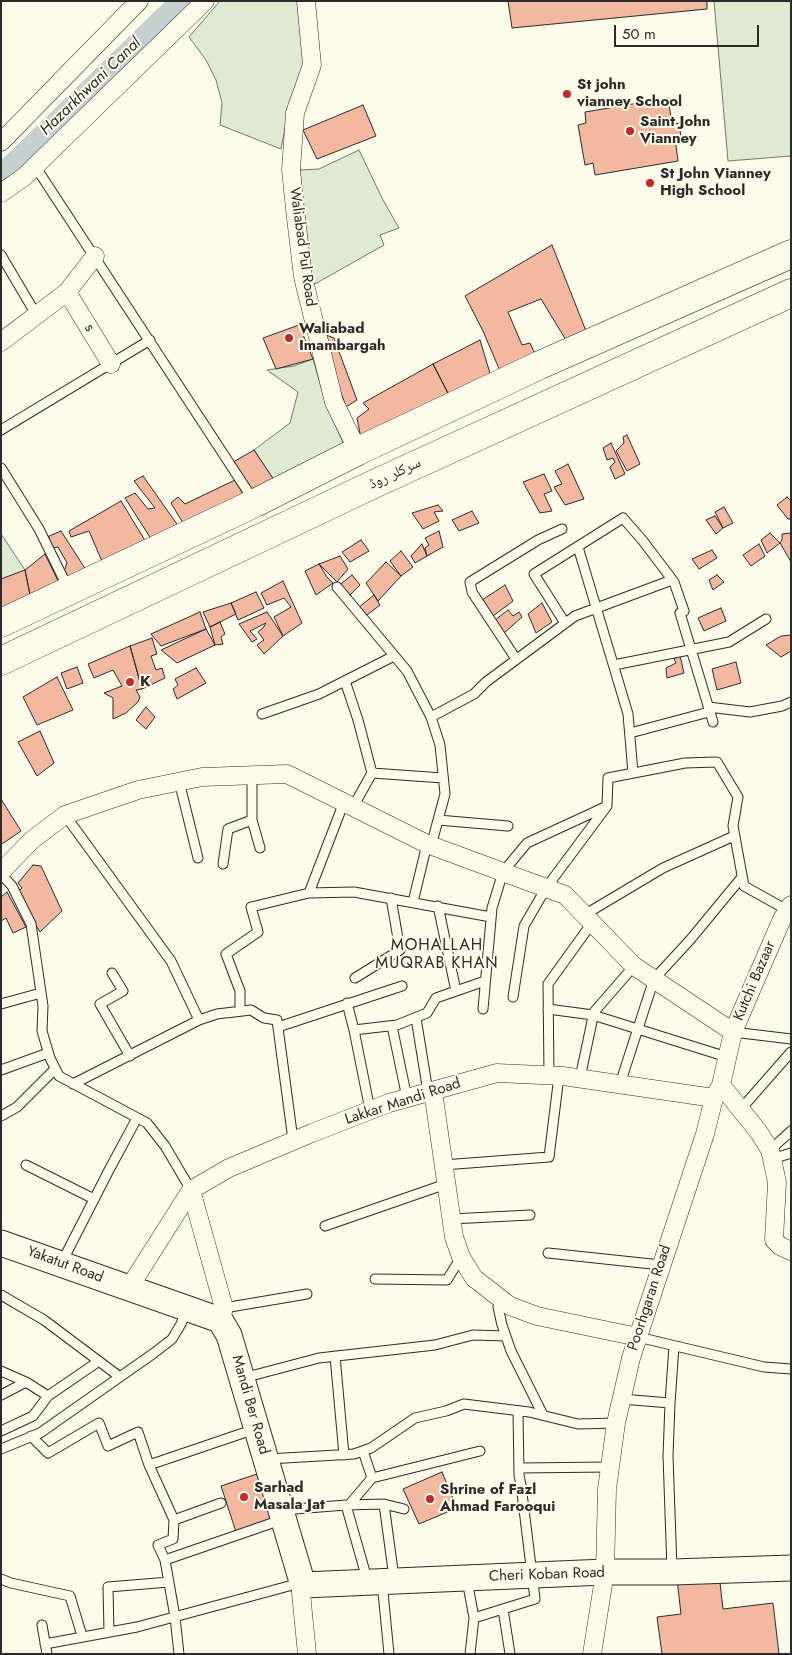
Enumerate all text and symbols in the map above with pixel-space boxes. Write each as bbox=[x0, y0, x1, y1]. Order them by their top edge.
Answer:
scale bar bbox=[617, 15, 762, 47]
text: 50 m bbox=[622, 23, 656, 45]
water label: Hazarkhwani Canal bbox=[37, 34, 145, 140]
place label: St john vianney School bbox=[577, 76, 682, 111]
marker: St john vianney School bbox=[561, 88, 573, 100]
place label: Saint John Vianney bbox=[640, 113, 710, 148]
marker: Saint John Vianney bbox=[624, 125, 636, 137]
place label: St John Vianney High School bbox=[660, 165, 771, 200]
marker: St John Vianney High School bbox=[644, 177, 656, 189]
street label: Waliabad Pul Road bbox=[285, 186, 319, 308]
place label: Waliabad Imambargah bbox=[299, 320, 386, 355]
street label: s bbox=[80, 321, 98, 335]
marker: Waliabad Imambargah bbox=[283, 332, 295, 344]
street label: سرکلر روڈ bbox=[366, 454, 424, 494]
place label: K bbox=[140, 673, 150, 691]
marker: K bbox=[124, 676, 136, 688]
district label: MOHALLAH MUQRAB KHAN bbox=[374, 936, 500, 974]
street label: Kutchi Bazaar bbox=[730, 938, 780, 1024]
street label: Lakkar Mandi Road bbox=[343, 1075, 463, 1129]
street label: Yakatut Road bbox=[24, 1243, 106, 1287]
street label: Poorhgaran Road bbox=[624, 1243, 676, 1353]
street label: Mandi Ber Road bbox=[227, 1353, 273, 1457]
place label: Sarhad Masala Jat bbox=[254, 1479, 325, 1514]
place label: Shrine of Fazl Ahmad Farooqui bbox=[440, 1481, 555, 1516]
marker: Sarhad Masala Jat bbox=[238, 1491, 250, 1503]
marker: Shrine of Fazl Ahmad Farooqui bbox=[424, 1493, 436, 1505]
street label: Cheri Koban Road bbox=[489, 1564, 605, 1586]

